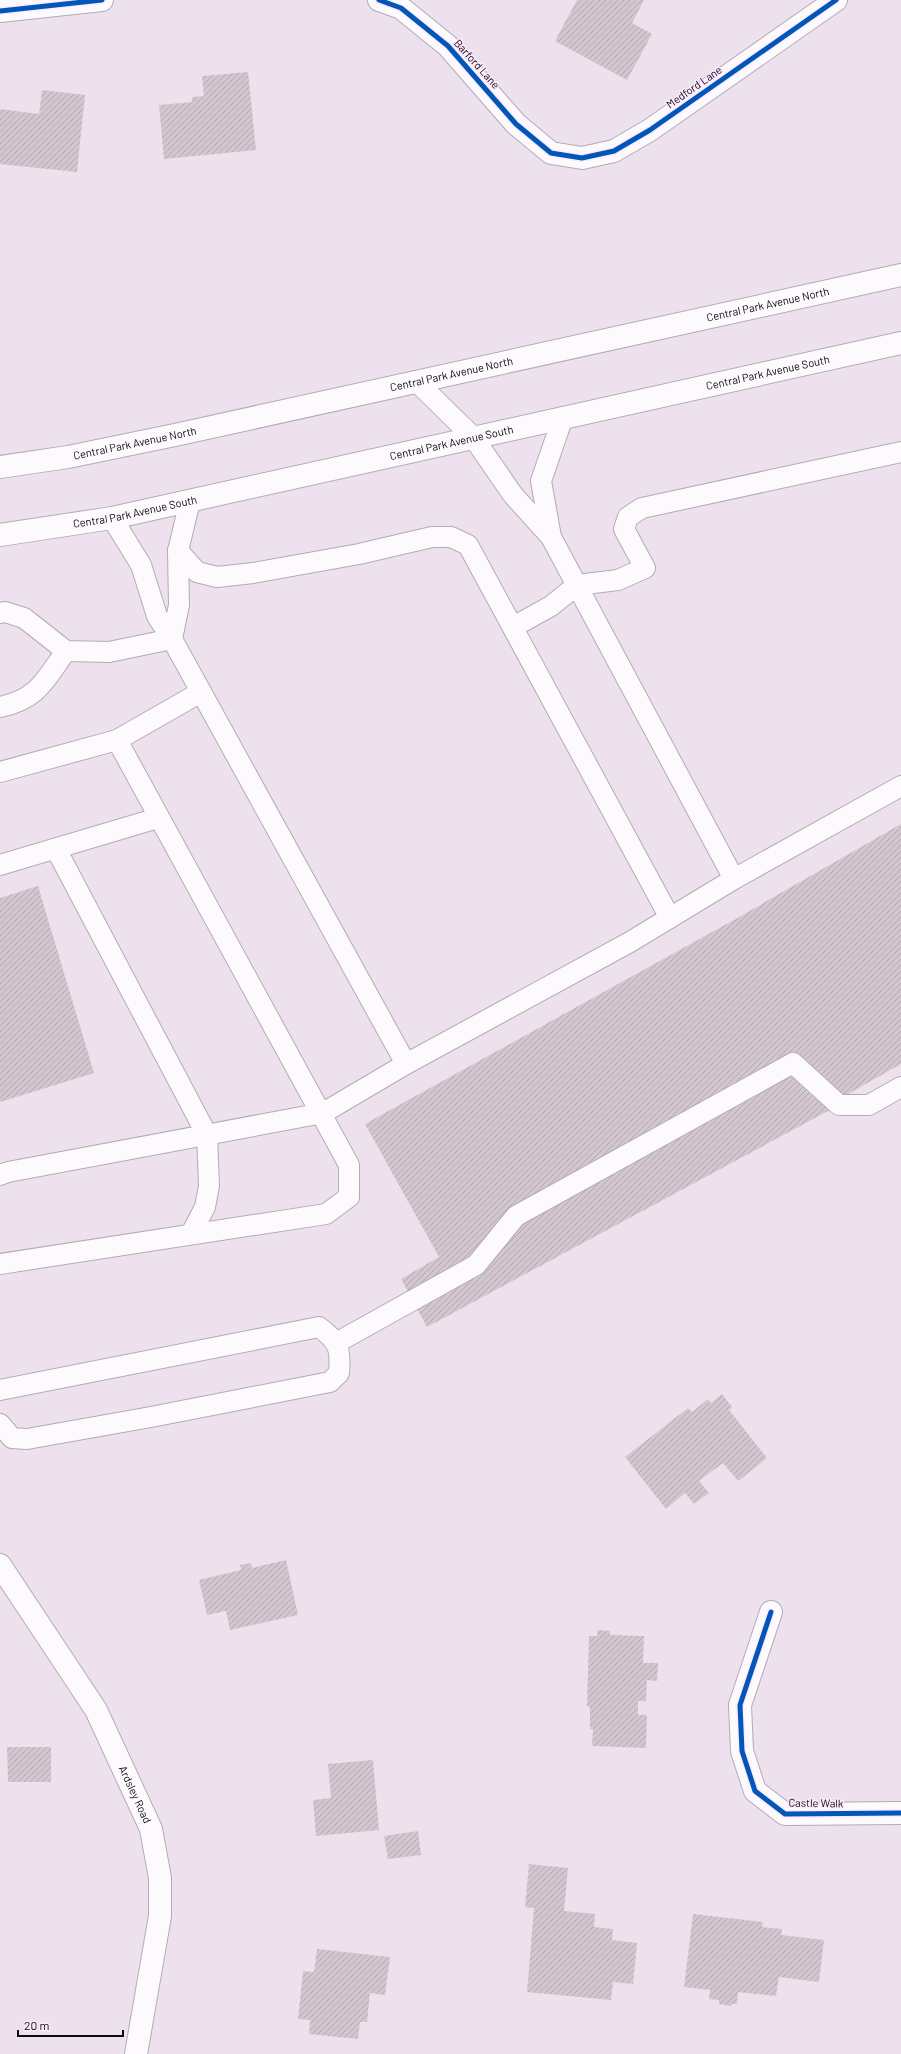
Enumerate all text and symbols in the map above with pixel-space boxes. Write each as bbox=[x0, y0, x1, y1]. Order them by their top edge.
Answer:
street label: Barford Lane bbox=[452, 36, 503, 91]
street label: Medford Lane bbox=[663, 63, 724, 111]
street label: Central Park Avenue North bbox=[705, 284, 830, 324]
street label: Central Park Avenue South bbox=[705, 352, 831, 392]
street label: Central Park Avenue North bbox=[389, 354, 514, 393]
street label: Central Park Avenue South bbox=[388, 422, 514, 462]
street label: Central Park Avenue North bbox=[72, 423, 198, 462]
street label: Central Park Avenue South bbox=[72, 492, 198, 530]
street label: Ardsley Road bbox=[117, 1764, 154, 1825]
street label: Castle Walk bbox=[788, 1796, 844, 1809]
scale bar bbox=[18, 2012, 123, 2038]
text: 20 m bbox=[24, 2018, 50, 2032]

